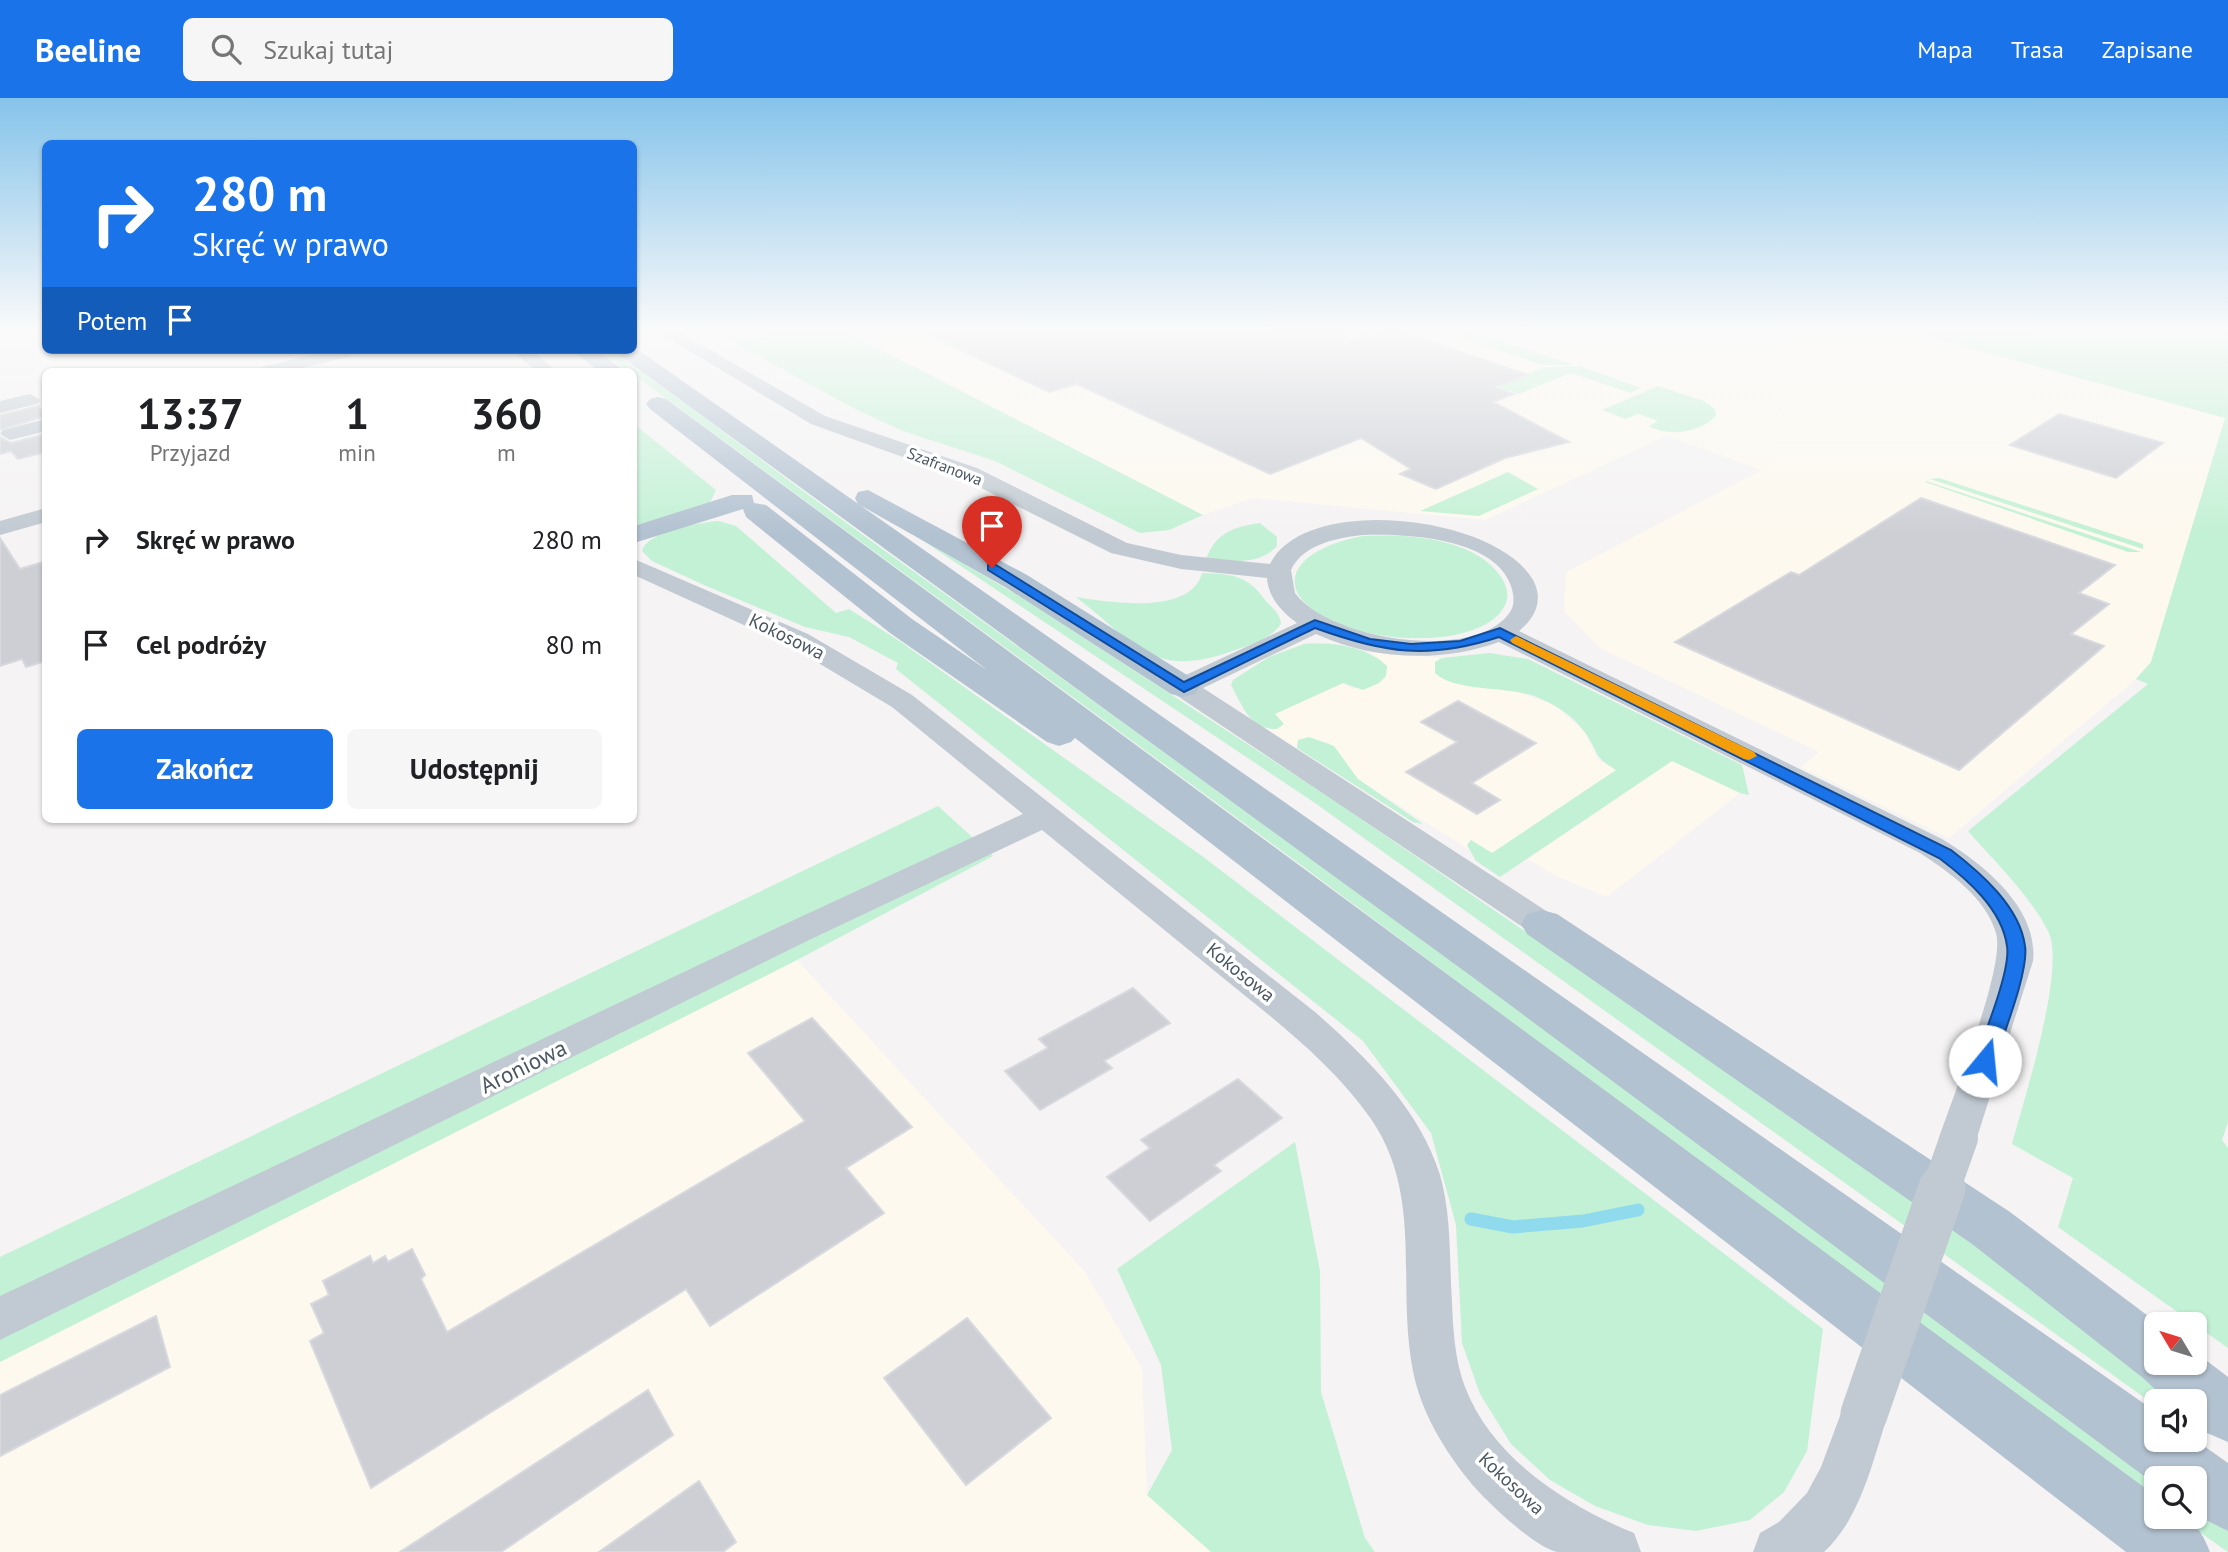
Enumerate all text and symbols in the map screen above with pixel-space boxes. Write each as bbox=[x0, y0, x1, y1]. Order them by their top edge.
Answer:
search box bbox=[183, 18, 673, 81]
text: Beeline bbox=[35, 28, 141, 71]
icon: search bbox=[207, 30, 245, 68]
text: Szukaj tutaj bbox=[263, 33, 393, 66]
text: Mapa bbox=[1917, 34, 1973, 65]
text: Trasa bbox=[2011, 34, 2064, 65]
text: Zapisane bbox=[2102, 34, 2193, 65]
text: 280 m bbox=[192, 161, 327, 225]
icon: right bbox=[77, 168, 168, 259]
text: Skręć w prawo bbox=[192, 223, 389, 265]
icon: arrive bbox=[161, 301, 199, 339]
text: Potem bbox=[77, 304, 147, 337]
text: 13:37 bbox=[137, 386, 243, 441]
text: 1 bbox=[345, 386, 369, 441]
text: 360 bbox=[471, 386, 542, 441]
text: Przyjazd bbox=[150, 438, 231, 467]
text: min bbox=[338, 438, 376, 467]
text: m bbox=[497, 438, 516, 467]
street label: Szafranowa bbox=[905, 443, 985, 489]
pin bbox=[962, 496, 1022, 568]
icon: arrive bbox=[973, 507, 1011, 545]
icon: right bbox=[77, 521, 115, 559]
text: Skręć w prawo bbox=[136, 523, 295, 556]
text: 280 m bbox=[531, 523, 602, 556]
street label: Kokosowa bbox=[745, 607, 829, 665]
icon: arrive bbox=[77, 626, 115, 664]
text: Cel podróży bbox=[136, 628, 266, 661]
text: 80 m bbox=[546, 628, 602, 661]
button: Zakończ bbox=[77, 729, 333, 809]
button: Udostępnij bbox=[347, 729, 602, 809]
street label: Kokosowa bbox=[1202, 937, 1280, 1007]
position arrow bbox=[1948, 1024, 2022, 1098]
street label: Aroniowa bbox=[475, 1033, 571, 1099]
north arrow bbox=[2144, 1312, 2207, 1376]
map controls bbox=[2144, 1312, 2207, 1529]
button: sound bbox=[2144, 1389, 2207, 1452]
street label: Kokosowa bbox=[1474, 1447, 1550, 1519]
button: search bbox=[2144, 1466, 2207, 1529]

